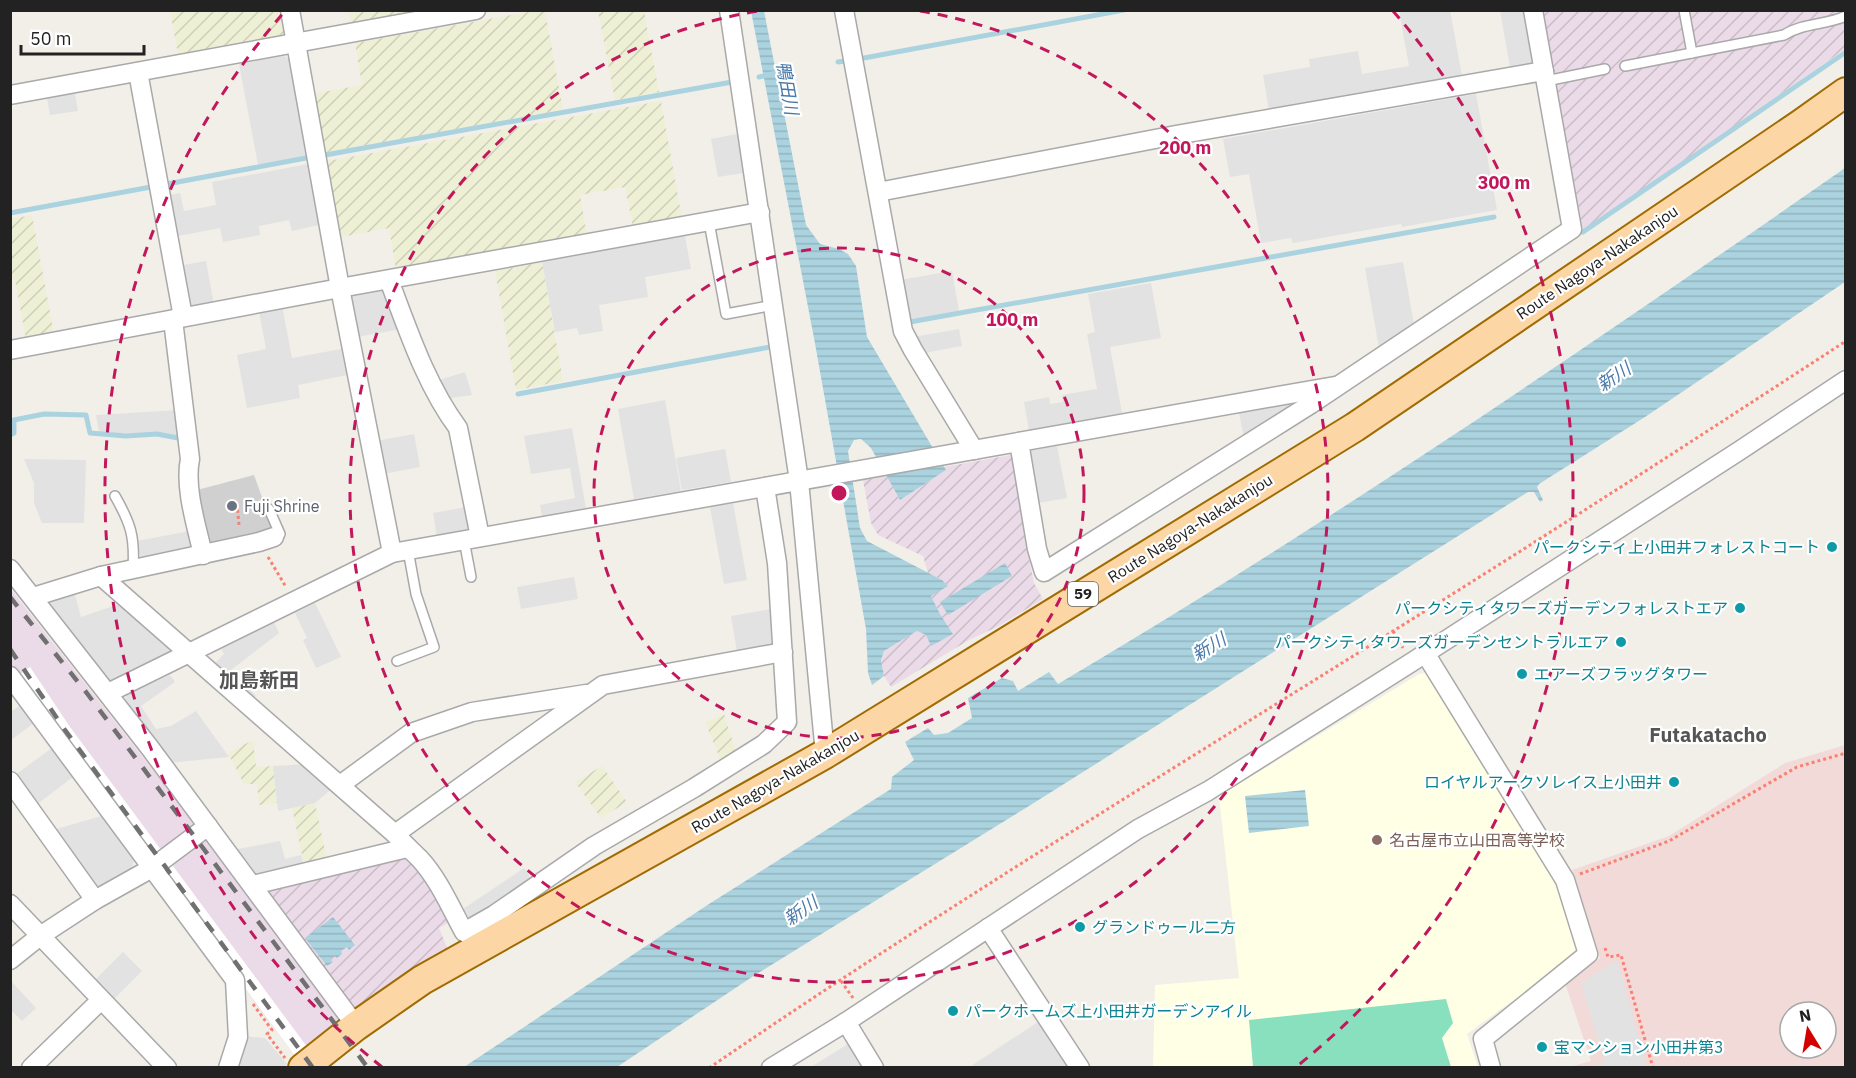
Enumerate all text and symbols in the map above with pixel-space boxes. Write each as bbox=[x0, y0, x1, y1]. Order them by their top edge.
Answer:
scale bar bbox=[21, 18, 144, 56]
text: 50 m bbox=[30, 27, 72, 50]
water label: 鴨田川 bbox=[771, 59, 804, 118]
text: 200 m bbox=[1159, 136, 1211, 159]
text: 300 m bbox=[1478, 171, 1530, 194]
street label: Route Nagoya-Nakakanjou bbox=[1512, 200, 1682, 324]
text: 100 m bbox=[986, 308, 1038, 331]
water label: 新川 bbox=[1592, 356, 1637, 396]
street label: Route Nagoya-Nakakanjou bbox=[1104, 469, 1276, 587]
centre of rings bbox=[829, 483, 849, 503]
place label: Fuji Shrine bbox=[244, 496, 320, 516]
marker: Fuji Shrine bbox=[225, 499, 239, 513]
place label: パークシティ上小田井フォレストコート bbox=[1533, 537, 1820, 557]
marker: パークシティ上小田井フォレストコート bbox=[1825, 540, 1839, 554]
road number: 59 bbox=[1068, 582, 1098, 606]
place label: パークシティタワーズガーデンフォレストエア bbox=[1394, 598, 1728, 618]
marker: パークシティタワーズガーデンフォレストエア bbox=[1733, 601, 1747, 615]
water label: 新川 bbox=[1187, 626, 1232, 666]
place label: パークシティタワーズガーデンセントラルエア bbox=[1275, 632, 1609, 652]
marker: パークシティタワーズガーデンセントラルエア bbox=[1614, 635, 1628, 649]
place label: エアーズフラッグタワー bbox=[1534, 664, 1708, 684]
district label: 加島新田 bbox=[219, 666, 299, 693]
marker: エアーズフラッグタワー bbox=[1515, 667, 1529, 681]
district label: Futakatacho bbox=[1649, 721, 1767, 748]
street label: Route Nagoya-Nakakanjou bbox=[687, 725, 863, 837]
place label: ロイヤルアークソレイス上小田井 bbox=[1424, 772, 1662, 792]
marker: ロイヤルアークソレイス上小田井 bbox=[1667, 775, 1681, 789]
place label: 名古屋市立山田高等学校 bbox=[1389, 830, 1565, 850]
marker: 名古屋市立山田高等学校 bbox=[1370, 833, 1384, 847]
water label: 新川 bbox=[779, 890, 824, 930]
place label: グランドゥール二方 bbox=[1092, 917, 1236, 937]
marker: グランドゥール二方 bbox=[1073, 920, 1087, 934]
north arrow bbox=[1778, 1000, 1838, 1060]
place label: パークホームズ上小田井ガーデンアイル bbox=[965, 1001, 1252, 1021]
marker: パークホームズ上小田井ガーデンアイル bbox=[946, 1004, 960, 1018]
text: N bbox=[1798, 1004, 1813, 1026]
place label: 宝マンション小田井第3 bbox=[1554, 1037, 1724, 1057]
marker: 宝マンション小田井第3 bbox=[1535, 1040, 1549, 1054]

